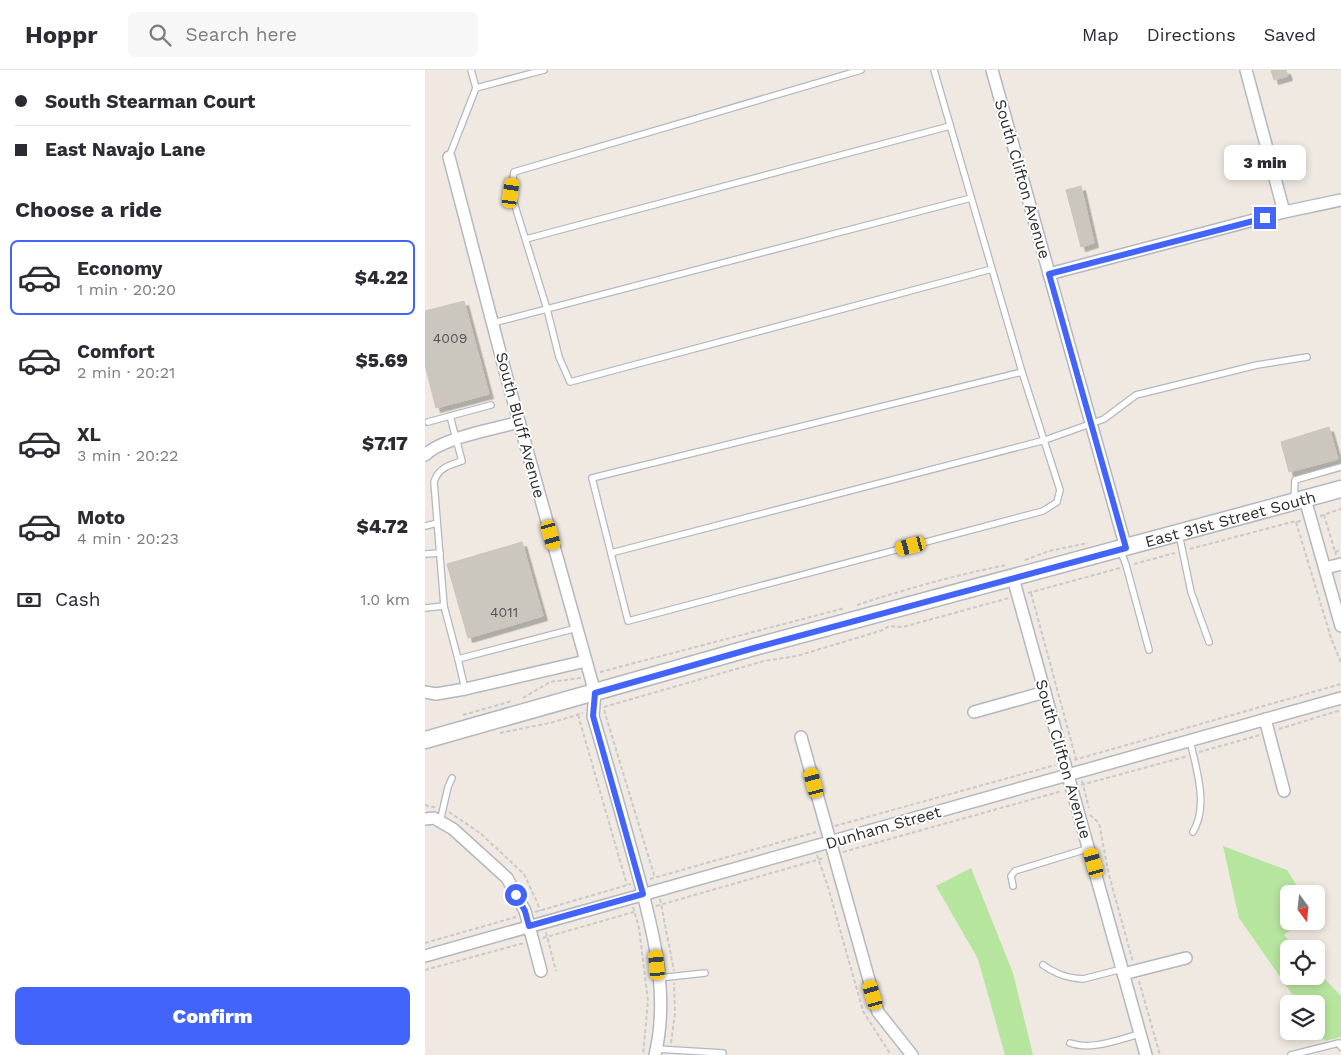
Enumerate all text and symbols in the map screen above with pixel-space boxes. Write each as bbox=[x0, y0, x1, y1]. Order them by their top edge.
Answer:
search box bbox=[128, 12, 478, 57]
text: Hoppr bbox=[25, 21, 98, 49]
icon: search bbox=[146, 21, 174, 49]
text: Search here bbox=[186, 23, 297, 46]
text: Map bbox=[1082, 24, 1119, 45]
text: Directions bbox=[1147, 24, 1236, 45]
text: Saved bbox=[1264, 24, 1316, 45]
text: South Stearman Court bbox=[45, 90, 255, 113]
street label: South Clifton Avenue bbox=[991, 97, 1054, 261]
text: East Navajo Lane bbox=[45, 138, 206, 161]
callout: 3 min bbox=[1224, 146, 1306, 180]
text: 3 min bbox=[1243, 153, 1287, 172]
car bbox=[501, 177, 520, 209]
text: Choose a ride bbox=[15, 197, 162, 222]
route end bbox=[1254, 207, 1276, 229]
icon: car bbox=[17, 255, 62, 300]
text: Economy bbox=[77, 257, 162, 280]
text: $4.22 bbox=[355, 266, 408, 289]
text: 1 min · 20:20 bbox=[77, 280, 176, 299]
house number: 4009 bbox=[433, 330, 467, 346]
icon: car bbox=[17, 338, 62, 383]
text: Comfort bbox=[77, 340, 155, 363]
text: $5.69 bbox=[356, 349, 408, 372]
street label: South Bluff Avenue bbox=[492, 350, 549, 500]
text: 2 min · 20:21 bbox=[77, 363, 175, 382]
icon: car bbox=[17, 421, 62, 466]
text: XL bbox=[77, 423, 101, 446]
text: $7.17 bbox=[362, 432, 408, 455]
text: 3 min · 20:22 bbox=[77, 446, 178, 465]
street label: East 31st Street South bbox=[1143, 487, 1318, 551]
icon: car bbox=[17, 504, 62, 549]
text: Moto bbox=[77, 506, 125, 529]
text: $4.72 bbox=[357, 515, 408, 538]
car bbox=[539, 519, 562, 551]
text: 4 min · 20:23 bbox=[77, 529, 179, 548]
car bbox=[894, 535, 927, 557]
icon: cash bbox=[15, 586, 43, 614]
text: Cash bbox=[55, 588, 101, 611]
text: 1.0 km bbox=[360, 590, 410, 609]
house number: 4011 bbox=[490, 604, 518, 620]
street label: South Clifton Avenue bbox=[1032, 677, 1095, 841]
car bbox=[802, 767, 825, 799]
street label: Dunham Street bbox=[823, 802, 943, 853]
car bbox=[1082, 847, 1105, 879]
route start bbox=[505, 884, 527, 906]
north arrow bbox=[1280, 885, 1325, 930]
map controls bbox=[1280, 885, 1325, 1040]
button: locate bbox=[1280, 940, 1325, 985]
car bbox=[648, 949, 665, 981]
car bbox=[861, 979, 884, 1011]
button: Confirm bbox=[15, 987, 410, 1045]
button: layers bbox=[1280, 995, 1325, 1040]

